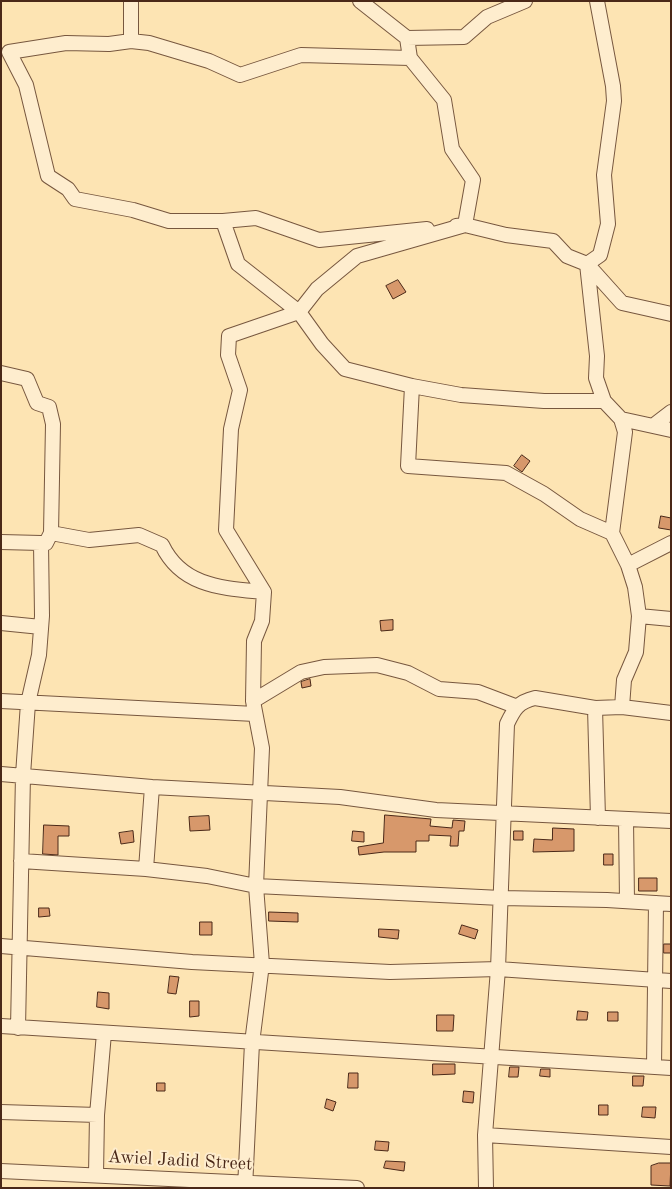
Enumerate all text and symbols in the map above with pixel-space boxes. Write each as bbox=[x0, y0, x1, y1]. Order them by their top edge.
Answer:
street label: Awiel Jadid Street bbox=[107, 1146, 253, 1176]

